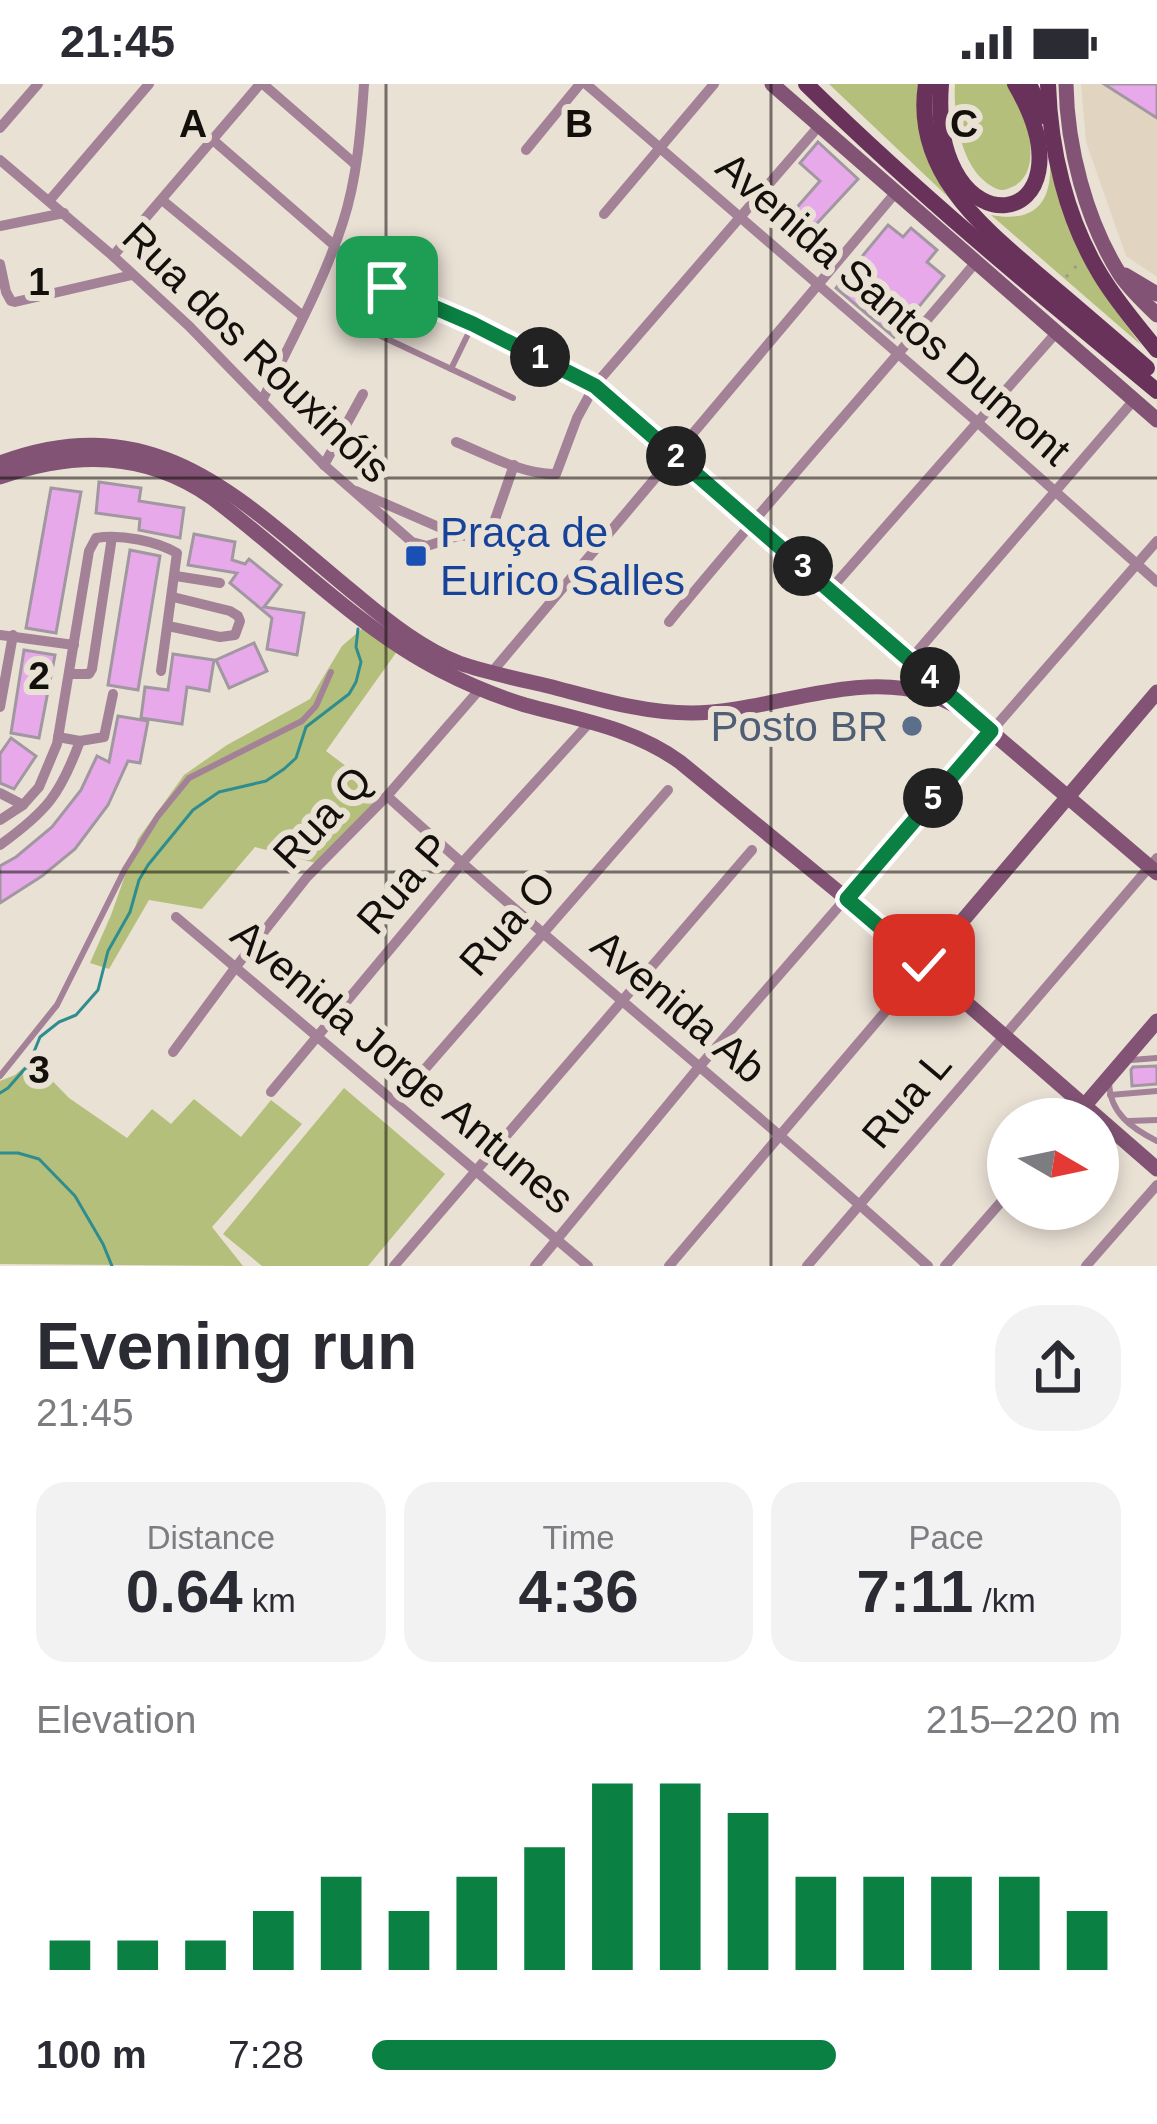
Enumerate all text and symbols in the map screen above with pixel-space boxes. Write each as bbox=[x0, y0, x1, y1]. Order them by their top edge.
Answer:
text: 21:45 bbox=[60, 16, 175, 67]
text: A bbox=[179, 102, 207, 145]
text: B bbox=[565, 102, 593, 145]
text: C bbox=[950, 102, 978, 145]
street label: Avenida Santos Dumont bbox=[708, 142, 1080, 475]
street label: Rua dos Rouxinóis bbox=[114, 213, 400, 492]
pin bbox=[336, 236, 438, 338]
icon: arrive bbox=[354, 254, 420, 320]
text: 1 bbox=[28, 260, 50, 303]
pin: 1 bbox=[510, 327, 570, 387]
text: 1 bbox=[531, 338, 549, 375]
pin: 2 bbox=[646, 426, 706, 486]
text: 2 bbox=[667, 437, 685, 474]
place label: Praça de Eurico Salles bbox=[440, 509, 685, 604]
pin: 3 bbox=[773, 536, 833, 596]
marker: Praça de Eurico Salles bbox=[403, 543, 429, 569]
text: 3 bbox=[794, 547, 812, 584]
pin: 4 bbox=[900, 647, 960, 707]
text: 2 bbox=[28, 654, 50, 697]
text: 4 bbox=[921, 658, 939, 695]
place label: Posto BR bbox=[711, 703, 888, 750]
marker: Posto BR bbox=[899, 713, 925, 739]
street label: Rua Q bbox=[264, 757, 381, 878]
pin: 5 bbox=[903, 768, 963, 828]
text: 5 bbox=[924, 779, 942, 816]
street label: Rua P bbox=[347, 824, 459, 943]
street label: Rua O bbox=[450, 862, 565, 985]
street label: Avenida Jorge Antunes bbox=[222, 910, 583, 1223]
pin bbox=[873, 914, 975, 1016]
street label: Avenida Ab bbox=[582, 920, 775, 1092]
icon: check bbox=[891, 932, 957, 998]
street label: Rua L bbox=[852, 1041, 960, 1157]
text: 3 bbox=[28, 1048, 50, 1091]
north arrow bbox=[987, 1098, 1119, 1230]
map controls bbox=[987, 1098, 1119, 1230]
button: share bbox=[995, 1305, 1121, 1431]
text: Evening run bbox=[36, 1309, 417, 1383]
text: 21:45 bbox=[36, 1391, 134, 1434]
text: Distance bbox=[147, 1519, 275, 1556]
text: Time bbox=[542, 1519, 615, 1556]
text: Pace bbox=[909, 1519, 984, 1556]
text: 0.64 bbox=[126, 1558, 243, 1625]
text: 4:36 bbox=[518, 1558, 639, 1625]
text: 7:11 bbox=[857, 1558, 973, 1625]
text: km bbox=[243, 1582, 296, 1619]
text: /km bbox=[973, 1582, 1036, 1619]
text: Elevation bbox=[36, 1698, 196, 1741]
text: 215–220 m bbox=[926, 1698, 1121, 1741]
text: 100 m bbox=[36, 2033, 147, 2076]
text: 7:28 bbox=[228, 2033, 304, 2076]

